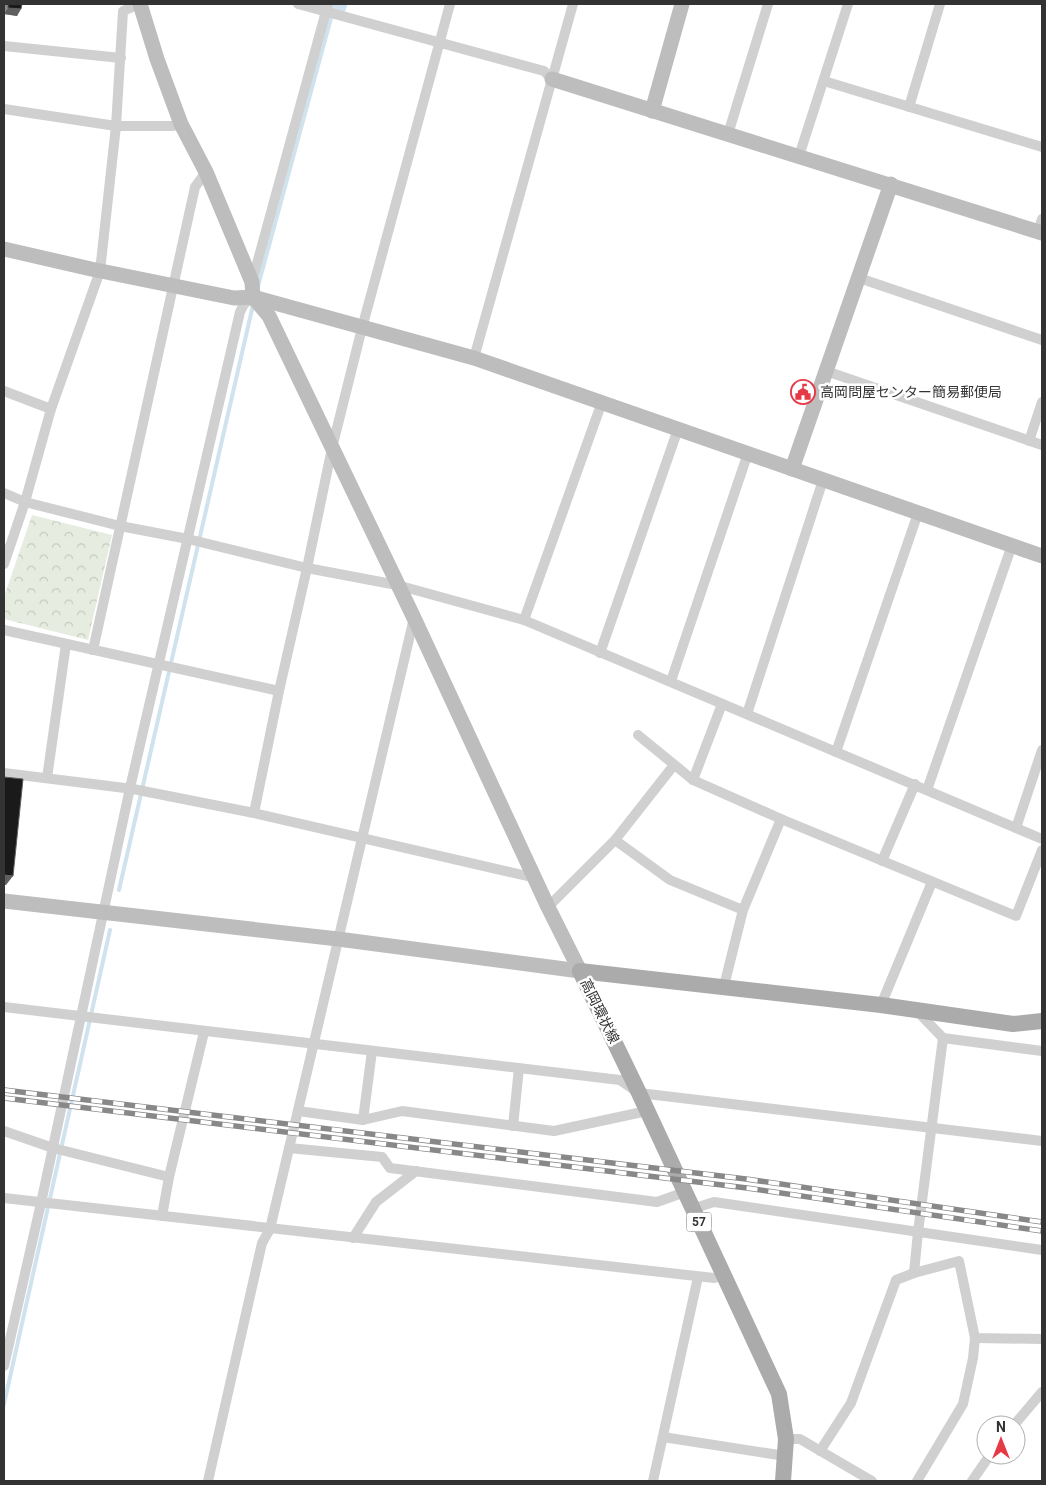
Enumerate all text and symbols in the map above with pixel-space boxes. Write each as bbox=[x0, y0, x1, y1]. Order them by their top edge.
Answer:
public building icon: 高岡問屋センター簡易郵便局 bbox=[790, 379, 816, 405]
place label: 高岡問屋センター簡易郵便局 bbox=[820, 384, 1002, 400]
street label: 高岡環状線 bbox=[577, 976, 623, 1046]
road number: 57 bbox=[686, 1212, 712, 1232]
north arrow bbox=[976, 1415, 1026, 1465]
text: N bbox=[996, 1419, 1006, 1435]

